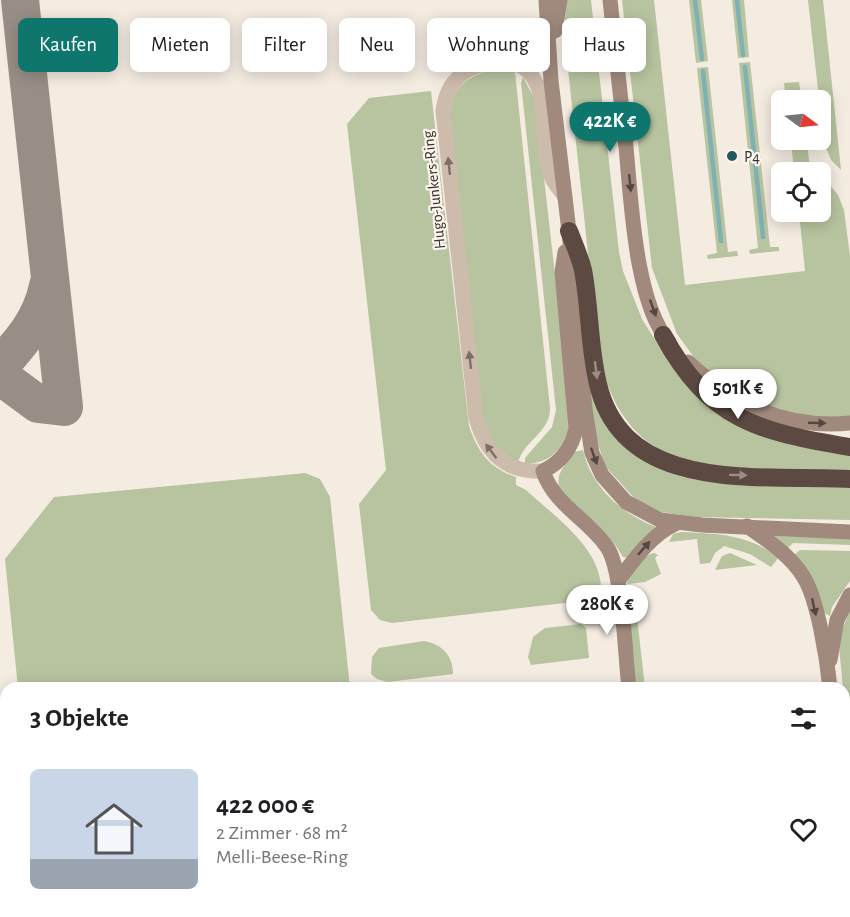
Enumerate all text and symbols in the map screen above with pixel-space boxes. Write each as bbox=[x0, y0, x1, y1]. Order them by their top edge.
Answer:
chip: Kaufen bbox=[18, 18, 118, 72]
chip: Mieten bbox=[130, 18, 230, 72]
chip: Filter bbox=[242, 18, 327, 72]
chip: Neu bbox=[339, 18, 415, 72]
chip: Wohnung bbox=[427, 18, 550, 72]
chip: Haus bbox=[562, 18, 646, 72]
north arrow bbox=[771, 90, 831, 150]
map controls bbox=[771, 90, 831, 222]
pin: 422K € bbox=[561, 102, 659, 153]
text: 422K € bbox=[584, 111, 636, 131]
street label: Hugo-Junkers-Ring bbox=[420, 130, 448, 250]
marker: P4 bbox=[725, 149, 739, 163]
place label: P4 bbox=[744, 149, 760, 165]
one-way arrow bbox=[444, 157, 453, 176]
button: locate bbox=[771, 162, 831, 222]
one-way arrow bbox=[625, 174, 635, 193]
one-way arrow bbox=[648, 299, 658, 317]
one-way arrow bbox=[465, 351, 474, 370]
one-way arrow bbox=[591, 361, 601, 380]
pin: 501K € bbox=[689, 369, 787, 420]
text: 501K € bbox=[713, 378, 763, 398]
one-way arrow bbox=[808, 419, 827, 428]
one-way arrow bbox=[485, 443, 497, 459]
one-way arrow bbox=[590, 447, 600, 465]
one-way arrow bbox=[728, 470, 747, 480]
one-way arrow bbox=[637, 541, 650, 556]
pin: 280K € bbox=[558, 585, 656, 636]
text: 280K € bbox=[580, 594, 634, 614]
one-way arrow bbox=[810, 598, 820, 617]
icon: filters bbox=[787, 702, 820, 735]
text: 3 Objekte bbox=[30, 705, 129, 731]
text: 422 000 € bbox=[216, 792, 314, 818]
icon: home bbox=[78, 793, 150, 865]
icon: heart bbox=[787, 813, 820, 846]
text: 2 Zimmer · 68 m² bbox=[216, 823, 348, 843]
text: Melli-Beese-Ring bbox=[216, 847, 348, 867]

